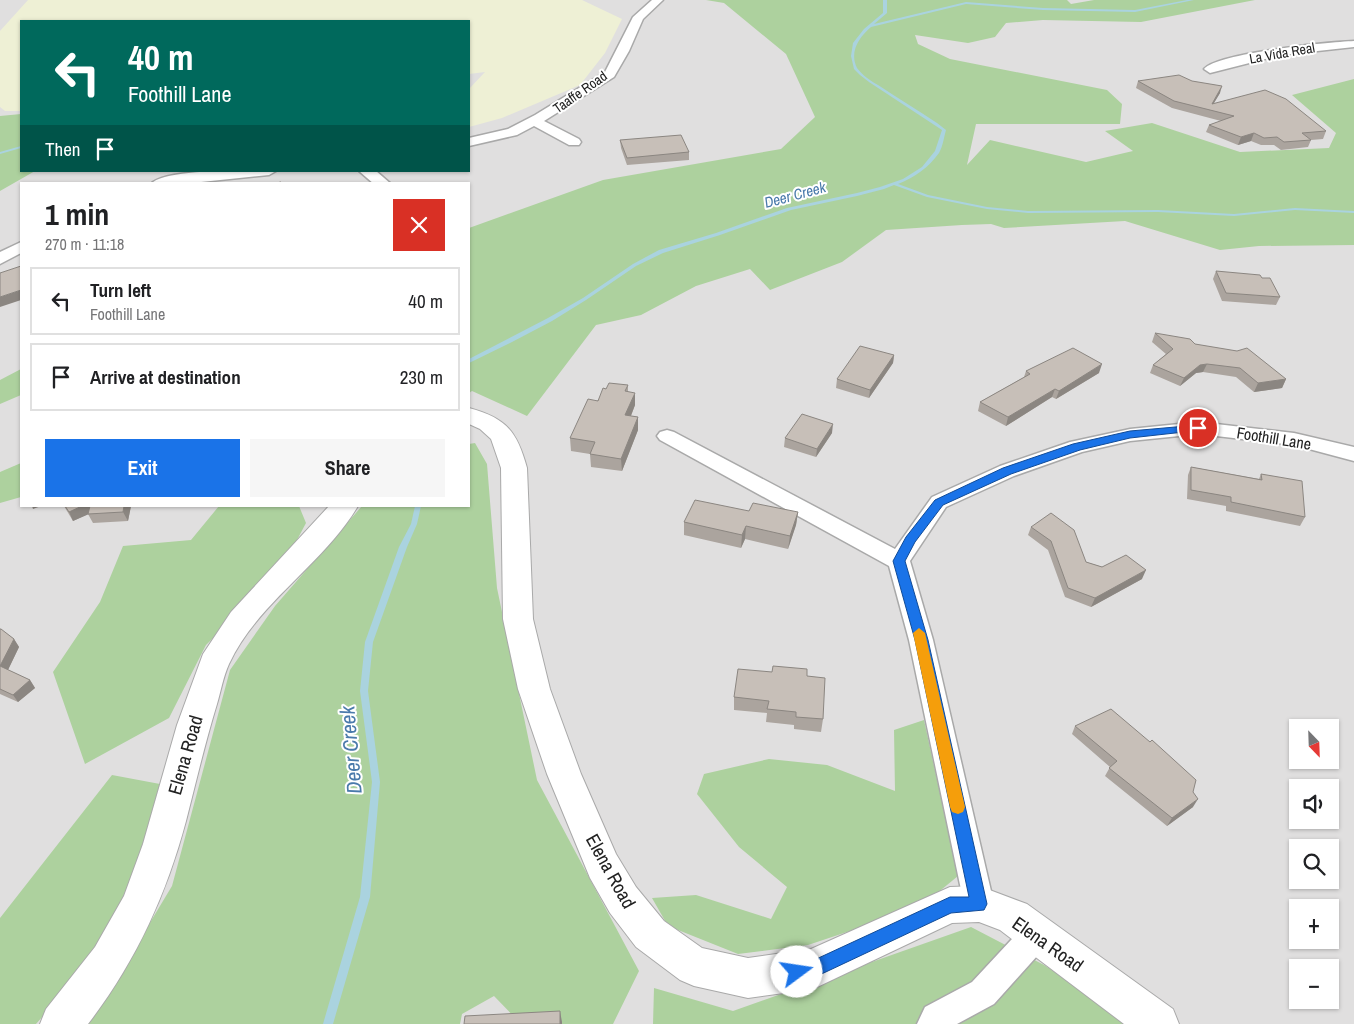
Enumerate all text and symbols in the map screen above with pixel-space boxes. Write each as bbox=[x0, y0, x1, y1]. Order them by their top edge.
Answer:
text: 40 m bbox=[128, 34, 193, 81]
street label: La Vida Real bbox=[1248, 38, 1316, 68]
icon: left bbox=[45, 40, 110, 105]
street label: Taaffe Road bbox=[549, 67, 611, 117]
text: Foothill Lane bbox=[128, 79, 231, 109]
icon: arrive bbox=[91, 135, 119, 163]
text: Then bbox=[45, 136, 81, 162]
water label: Deer Creek bbox=[762, 176, 829, 213]
text: 1 min bbox=[45, 194, 109, 234]
button: close bbox=[393, 199, 445, 251]
text: 270 m · 11:18 bbox=[45, 233, 124, 255]
text: Turn left bbox=[90, 277, 151, 303]
icon: left bbox=[47, 287, 75, 315]
text: 40 m bbox=[408, 288, 443, 314]
text: Foothill Lane bbox=[90, 303, 165, 325]
icon: arrive bbox=[47, 363, 75, 391]
text: Arrive at destination bbox=[90, 364, 241, 390]
text: 230 m bbox=[400, 364, 443, 390]
pin bbox=[1177, 407, 1219, 449]
icon: arrive bbox=[1184, 414, 1212, 442]
street label: Foothill Lane bbox=[1235, 421, 1313, 455]
button: Exit bbox=[45, 439, 240, 497]
button: Share bbox=[250, 439, 445, 497]
water label: Deer Creek bbox=[332, 704, 369, 795]
street label: Elena Road bbox=[161, 712, 209, 798]
north arrow bbox=[1289, 719, 1339, 769]
map controls bbox=[1289, 719, 1339, 1009]
button: sound bbox=[1289, 779, 1339, 829]
street label: Elena Road bbox=[580, 829, 642, 913]
button: search bbox=[1289, 839, 1339, 889]
button: + bbox=[1289, 899, 1339, 949]
street label: Elena Road bbox=[1007, 910, 1089, 978]
position arrow bbox=[770, 945, 822, 997]
button: − bbox=[1289, 959, 1339, 1009]

